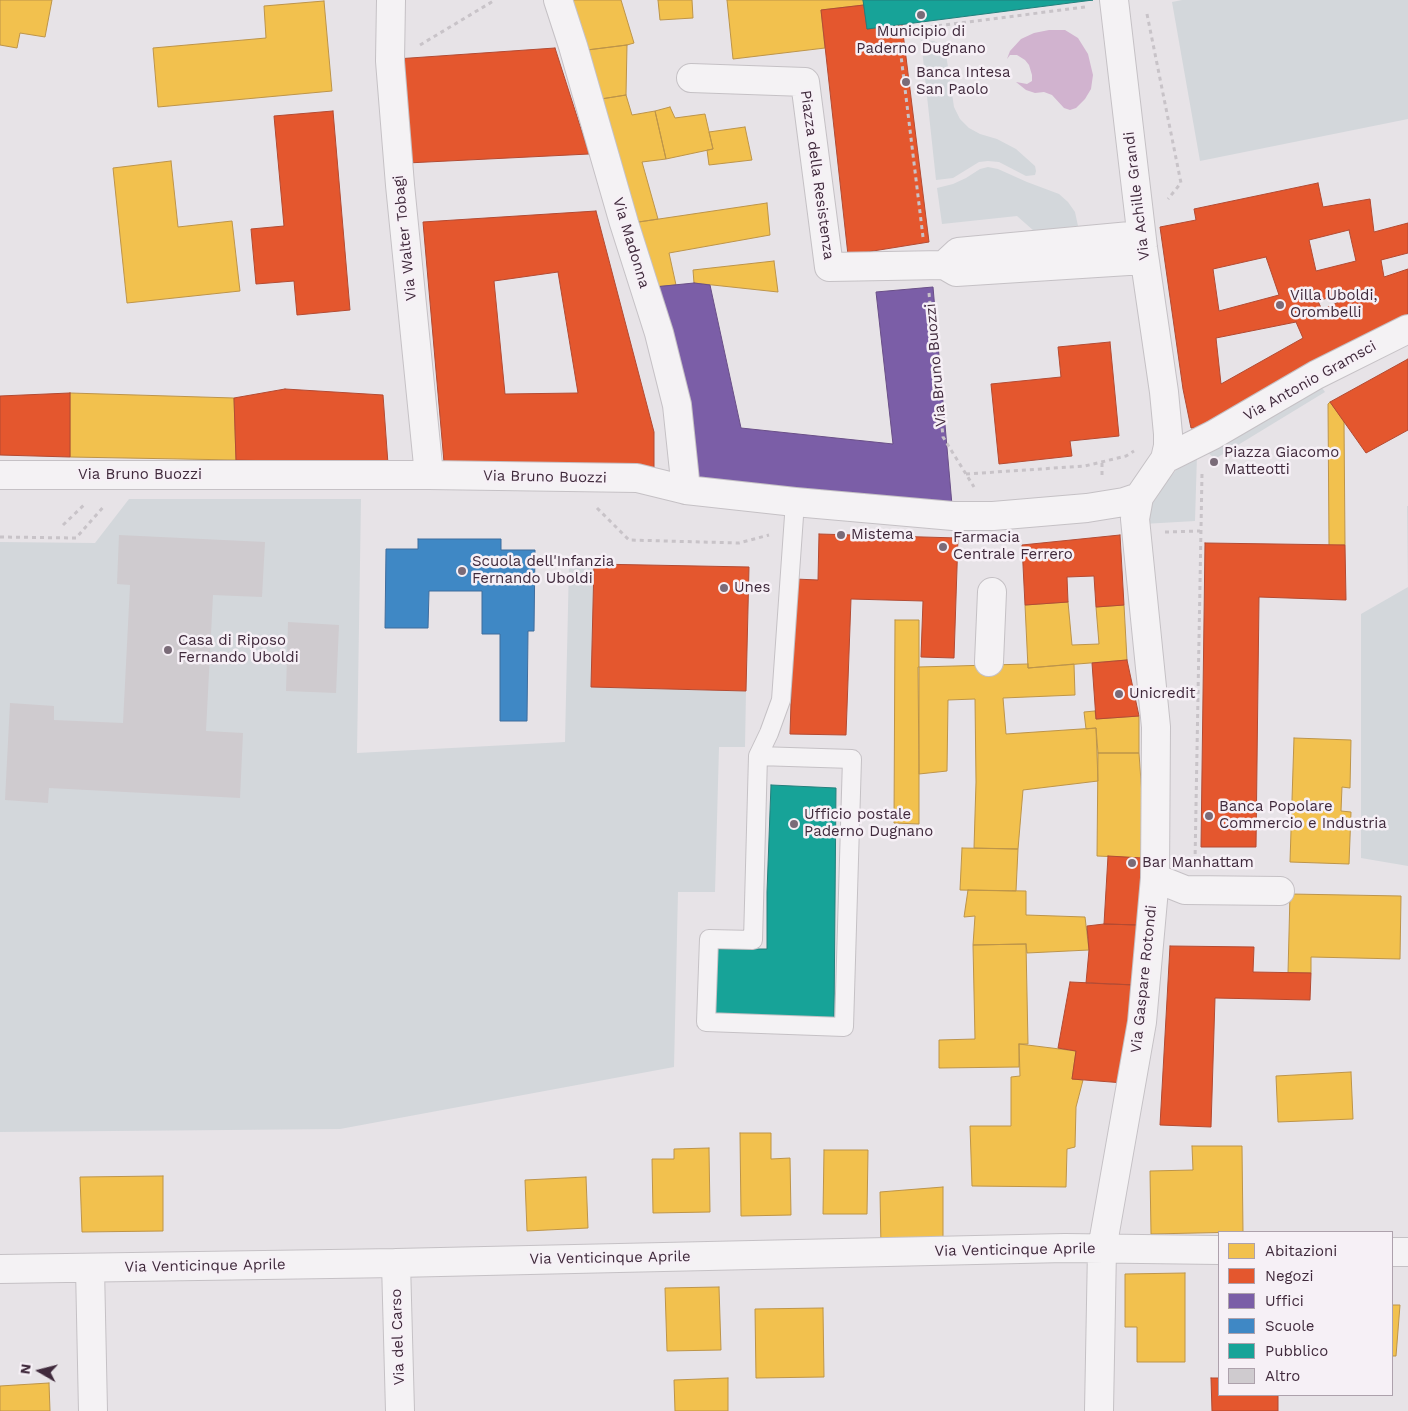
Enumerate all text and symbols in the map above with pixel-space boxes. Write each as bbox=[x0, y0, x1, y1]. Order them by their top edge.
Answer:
marker: Municipio di Paderno Dugnano bbox=[915, 9, 927, 21]
place label: Municipio di Paderno Dugnano bbox=[856, 23, 986, 58]
place label: Banca Intesa San Paolo bbox=[916, 64, 1010, 99]
marker: Banca Intesa San Paolo bbox=[900, 76, 912, 88]
street label: Piazza della Resistenza bbox=[796, 89, 838, 261]
street label: Via Achille Grandi bbox=[1120, 131, 1154, 261]
street label: Via Walter Tobagi bbox=[389, 174, 421, 302]
street label: Via Madonna bbox=[609, 195, 653, 291]
place label: Villa Uboldi, Orombelli bbox=[1290, 287, 1377, 322]
marker: Villa Uboldi, Orombelli bbox=[1274, 299, 1286, 311]
street label: Via Bruno Buozzi bbox=[922, 303, 950, 427]
street label: Via Antonio Gramsci bbox=[1241, 337, 1379, 425]
place label: Piazza Giacomo Matteotti bbox=[1224, 444, 1339, 479]
marker: Piazza Giacomo Matteotti bbox=[1208, 456, 1220, 468]
street label: Via Bruno Buozzi bbox=[78, 466, 202, 484]
street label: Via Bruno Buozzi bbox=[483, 467, 607, 487]
place label: Mistema bbox=[851, 526, 913, 544]
marker: Mistema bbox=[835, 529, 847, 541]
place label: Farmacia Centrale Ferrero bbox=[953, 529, 1073, 564]
marker: Farmacia Centrale Ferrero bbox=[937, 541, 949, 553]
place label: Scuola dell'Infanzia Fernando Uboldi bbox=[472, 553, 614, 588]
marker: Scuola dell'Infanzia Fernando Uboldi bbox=[456, 565, 468, 577]
place label: Unes bbox=[734, 579, 770, 597]
marker: Unes bbox=[718, 582, 730, 594]
place label: Casa di Riposo Fernando Uboldi bbox=[178, 632, 299, 667]
marker: Casa di Riposo Fernando Uboldi bbox=[162, 644, 174, 656]
place label: Unicredit bbox=[1129, 685, 1195, 703]
marker: Unicredit bbox=[1113, 688, 1125, 700]
place label: Banca Popolare Commercio e Industria bbox=[1219, 798, 1387, 833]
place label: Ufficio postale Paderno Dugnano bbox=[804, 806, 933, 841]
marker: Banca Popolare Commercio e Industria bbox=[1203, 810, 1215, 822]
marker: Ufficio postale Paderno Dugnano bbox=[788, 818, 800, 830]
place label: Bar Manhattam bbox=[1142, 854, 1254, 872]
marker: Bar Manhattam bbox=[1126, 857, 1138, 869]
street label: Via Gaspare Rotondi bbox=[1127, 904, 1161, 1054]
legend bbox=[1218, 1231, 1393, 1396]
street label: Via Venticinque Aprile bbox=[934, 1240, 1096, 1260]
text: Abitazioni bbox=[1265, 1242, 1337, 1260]
street label: Via Venticinque Aprile bbox=[529, 1248, 691, 1268]
street label: Via Venticinque Aprile bbox=[124, 1256, 286, 1276]
text: Negozi bbox=[1265, 1267, 1313, 1285]
street label: Via del Carso bbox=[387, 1288, 409, 1386]
text: Uffici bbox=[1265, 1292, 1304, 1310]
text: Scuole bbox=[1265, 1317, 1315, 1335]
text: Pubblico bbox=[1265, 1342, 1328, 1360]
north arrow bbox=[15, 1346, 65, 1396]
text: N bbox=[17, 1363, 34, 1375]
text: Altro bbox=[1265, 1367, 1300, 1385]

